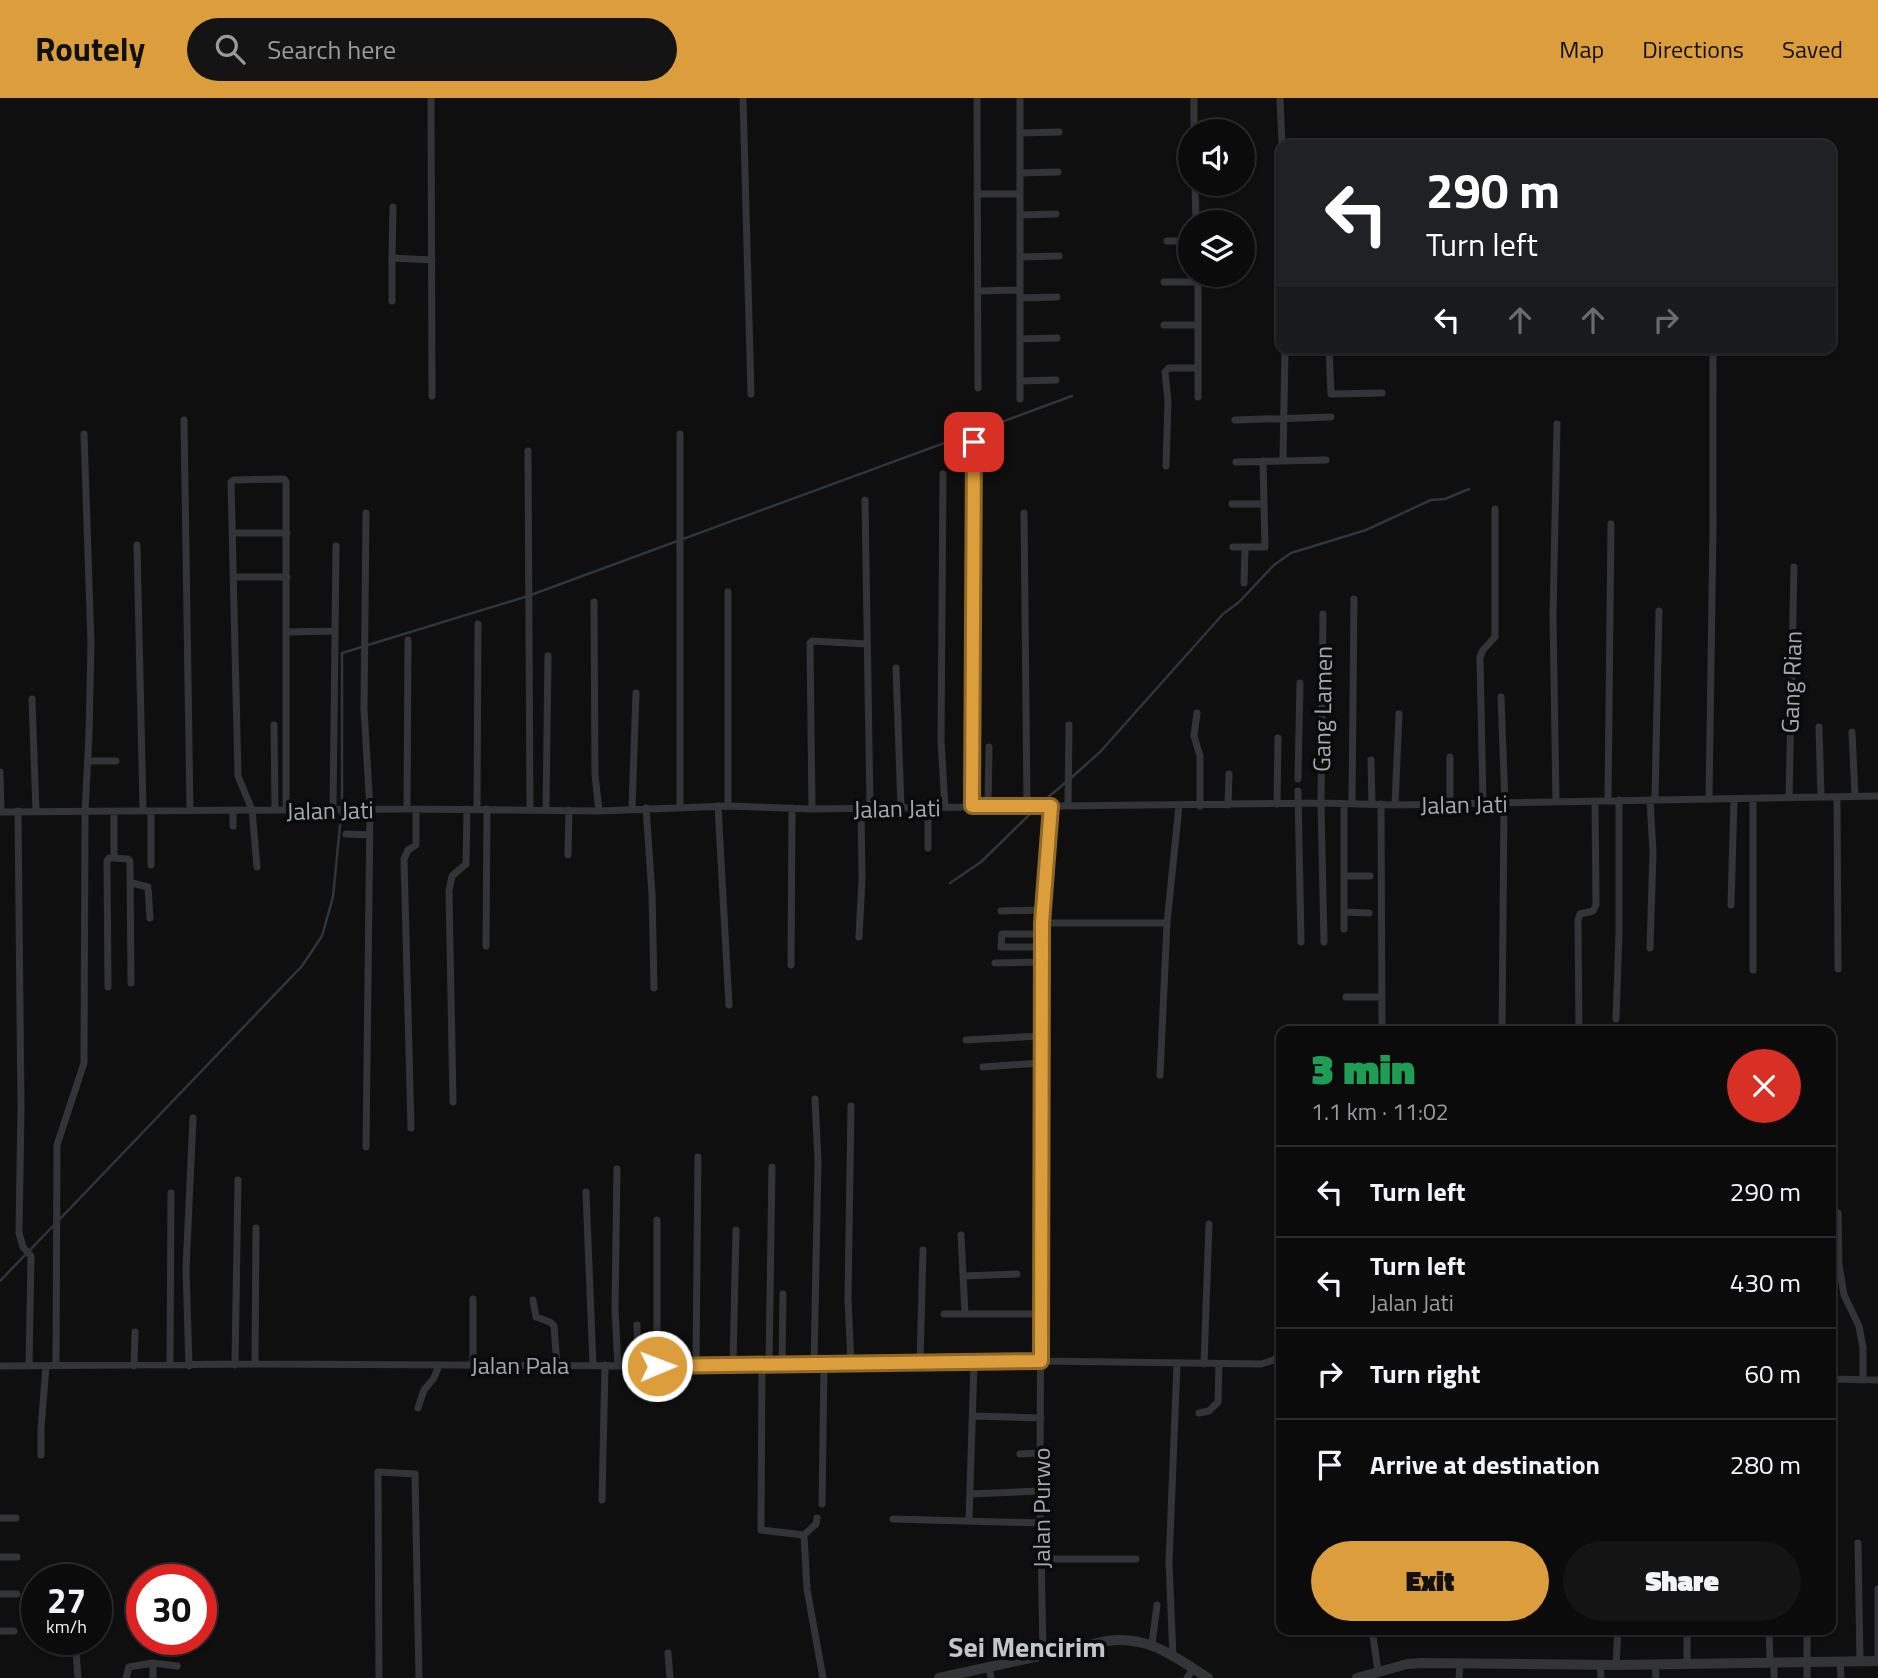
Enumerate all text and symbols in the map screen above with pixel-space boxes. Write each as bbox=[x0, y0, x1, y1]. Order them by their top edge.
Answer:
search box bbox=[187, 18, 677, 81]
text: Routely bbox=[35, 24, 145, 74]
icon: search bbox=[211, 30, 249, 68]
text: Search here bbox=[267, 30, 396, 69]
text: Map bbox=[1559, 31, 1604, 67]
text: Directions bbox=[1642, 31, 1744, 67]
text: Saved bbox=[1782, 31, 1843, 67]
map controls bbox=[1178, 119, 1255, 287]
button: sound bbox=[1178, 119, 1255, 196]
text: 290 m bbox=[1426, 152, 1560, 227]
icon: left bbox=[1311, 168, 1402, 259]
button: layers bbox=[1178, 210, 1255, 287]
text: Turn left bbox=[1426, 220, 1538, 268]
icon: left bbox=[1428, 301, 1466, 339]
icon: ahead bbox=[1501, 301, 1539, 339]
icon: ahead bbox=[1574, 301, 1612, 339]
icon: right bbox=[1647, 301, 1685, 339]
pin bbox=[944, 412, 1004, 472]
icon: arrive bbox=[955, 423, 993, 461]
street label: Gang Rian bbox=[1771, 630, 1811, 734]
street label: Gang Lamen bbox=[1303, 646, 1341, 772]
street label: Jalan Jati bbox=[1420, 785, 1508, 823]
street label: Jalan Jati bbox=[853, 789, 941, 827]
street label: Jalan Jati bbox=[286, 791, 374, 829]
text: 3 min bbox=[1311, 1036, 1415, 1100]
button: close bbox=[1727, 1049, 1801, 1123]
text: 1.1 km · 11:02 bbox=[1311, 1094, 1449, 1129]
text: Turn left bbox=[1370, 1172, 1465, 1211]
text: 290 m bbox=[1730, 1172, 1801, 1211]
icon: left bbox=[1311, 1173, 1349, 1211]
text: Turn left bbox=[1370, 1246, 1465, 1285]
text: 430 m bbox=[1730, 1263, 1801, 1302]
icon: left bbox=[1311, 1264, 1349, 1302]
text: Jalan Jati bbox=[1370, 1285, 1454, 1320]
position arrow bbox=[620, 1329, 694, 1403]
street label: Jalan Pala bbox=[471, 1347, 569, 1383]
text: Turn right bbox=[1370, 1354, 1481, 1393]
text: 60 m bbox=[1744, 1354, 1801, 1393]
icon: right bbox=[1311, 1355, 1349, 1393]
text: Arrive at destination bbox=[1370, 1445, 1600, 1484]
text: 280 m bbox=[1730, 1445, 1801, 1484]
icon: arrive bbox=[1311, 1446, 1349, 1484]
street label: Jalan Purwo bbox=[1023, 1448, 1059, 1568]
button: Exit bbox=[1311, 1541, 1549, 1621]
button: Share bbox=[1563, 1541, 1801, 1621]
speed limit sign: 30 bbox=[126, 1564, 217, 1655]
text: 27 bbox=[47, 1573, 86, 1627]
text: km/h bbox=[46, 1613, 87, 1640]
district label: Sei Mencirim bbox=[948, 1625, 1106, 1668]

